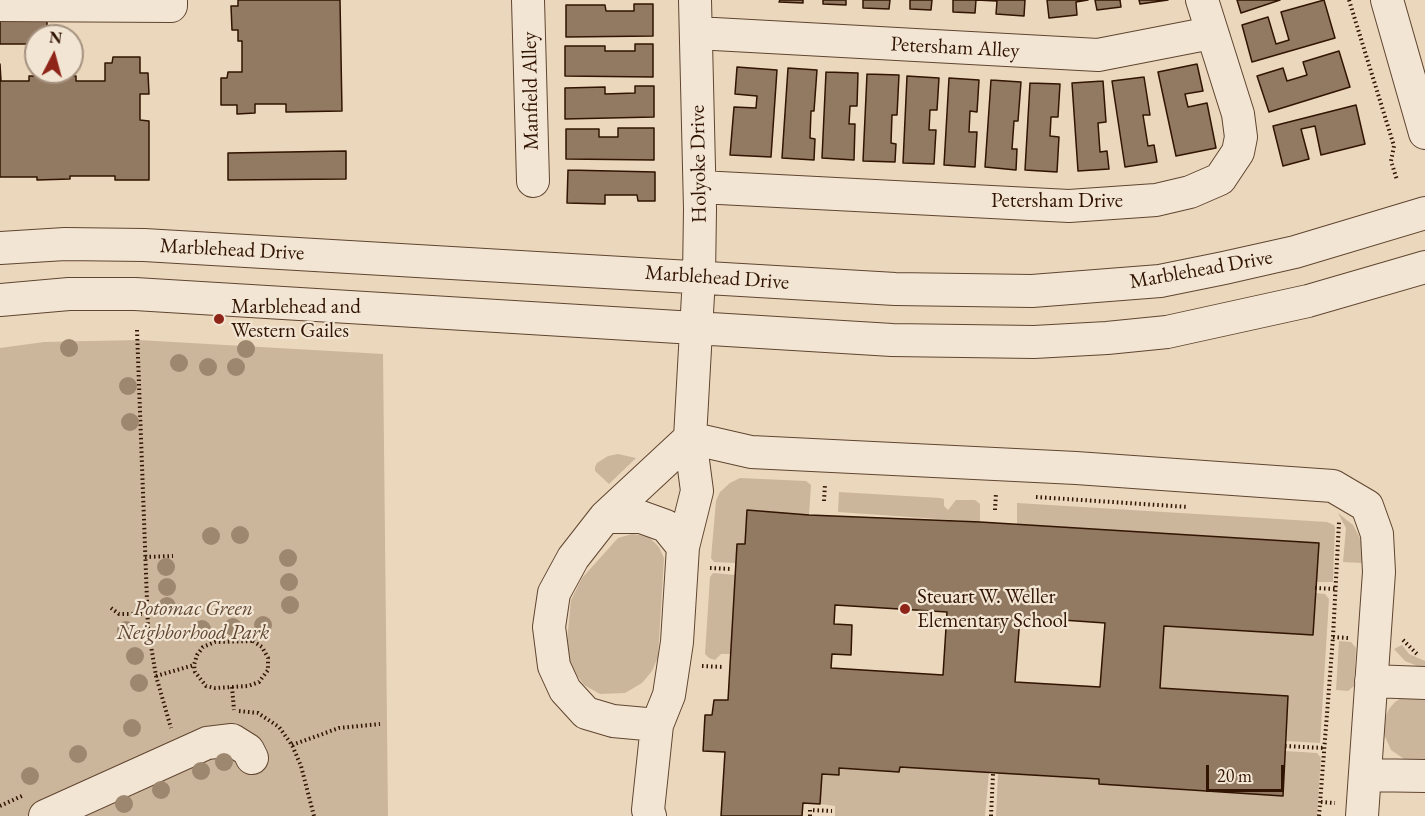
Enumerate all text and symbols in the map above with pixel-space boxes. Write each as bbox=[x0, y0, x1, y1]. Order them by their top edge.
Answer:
north arrow bbox=[24, 24, 84, 84]
text: N bbox=[48, 26, 63, 49]
street label: Manfield Alley bbox=[517, 31, 545, 151]
street label: Petersham Alley bbox=[890, 32, 1020, 64]
street label: Holyoke Drive bbox=[685, 105, 713, 223]
street label: Petersham Drive bbox=[991, 188, 1123, 214]
street label: Marblehead Drive bbox=[159, 234, 305, 266]
street label: Marblehead Drive bbox=[1128, 245, 1274, 295]
street label: Marblehead Drive bbox=[644, 260, 790, 296]
place label: Marblehead and Western Gailes bbox=[231, 294, 361, 344]
marker: Marblehead and Western Gailes bbox=[212, 312, 226, 326]
place label: Steuart W. Weller Elementary School bbox=[917, 584, 1068, 634]
park label: Potomac Green Neighborhood Park bbox=[117, 596, 269, 646]
marker: Steuart W. Weller Elementary School bbox=[898, 602, 912, 616]
scale bar bbox=[1209, 753, 1287, 791]
text: 20 m bbox=[1217, 764, 1252, 787]

